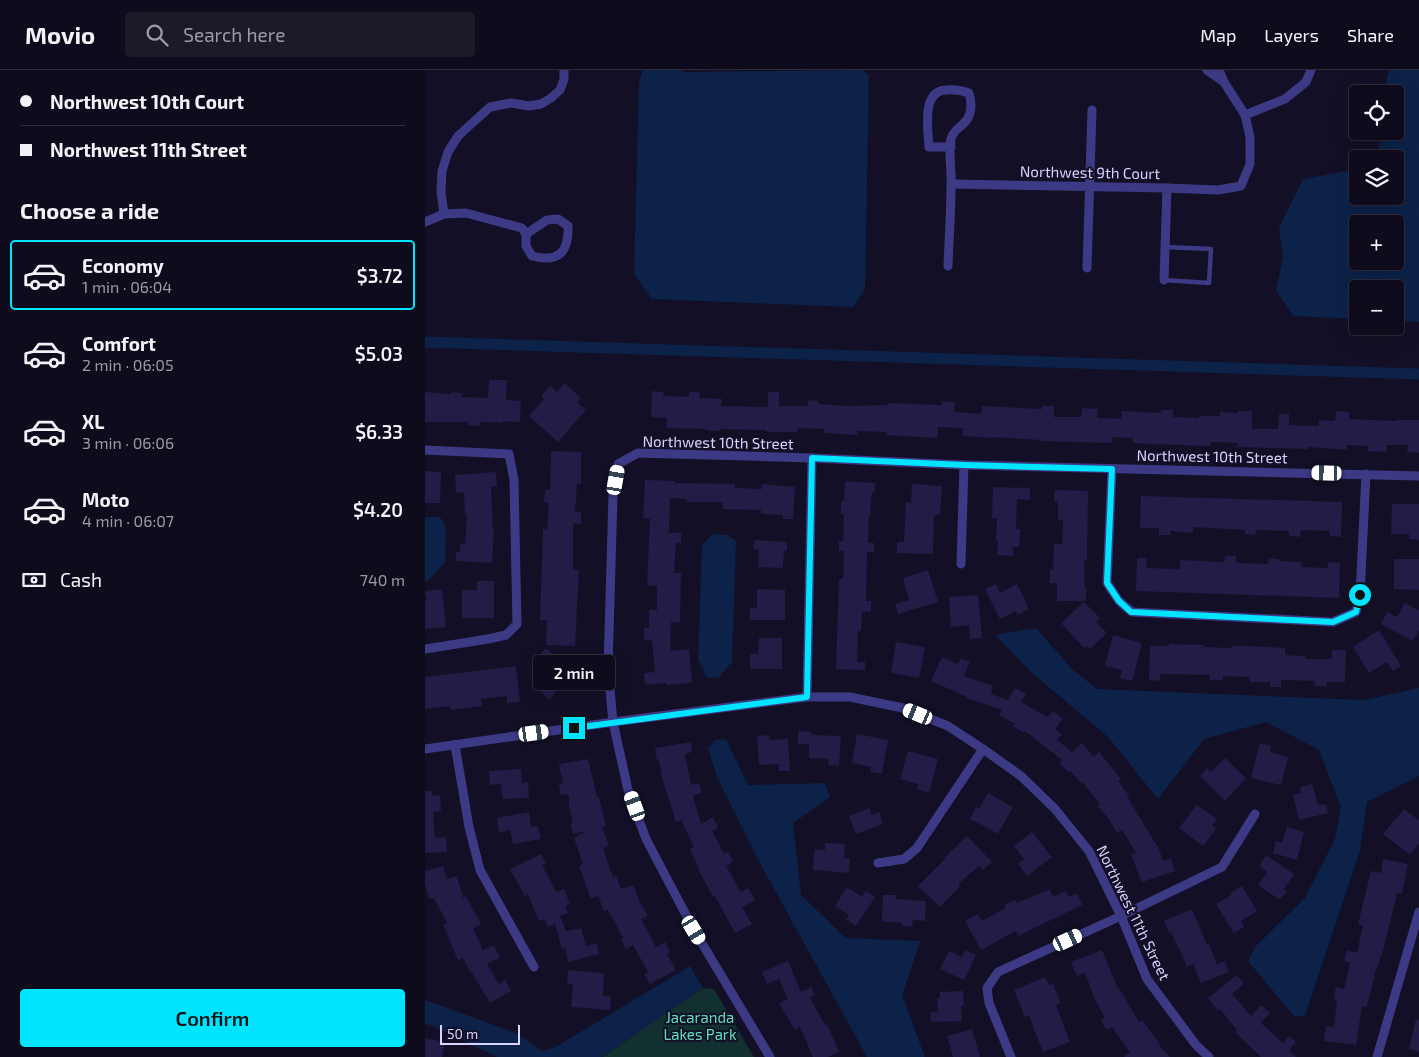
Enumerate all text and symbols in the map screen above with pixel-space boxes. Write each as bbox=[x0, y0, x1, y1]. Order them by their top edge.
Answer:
search box bbox=[125, 12, 475, 57]
text: Movio bbox=[25, 20, 95, 49]
icon: search bbox=[143, 21, 171, 49]
text: Search here bbox=[183, 23, 285, 46]
text: Map bbox=[1200, 24, 1236, 46]
text: Layers bbox=[1264, 24, 1319, 46]
text: Share bbox=[1347, 24, 1394, 46]
map controls bbox=[1349, 85, 1404, 335]
button: locate bbox=[1349, 85, 1404, 140]
text: Northwest 10th Court bbox=[50, 90, 244, 113]
text: Northwest 11th Street bbox=[50, 138, 247, 161]
button: layers bbox=[1349, 150, 1404, 205]
street label: Northwest 9th Court bbox=[1020, 162, 1161, 182]
text: Choose a ride bbox=[20, 197, 159, 223]
button: + bbox=[1349, 215, 1404, 270]
icon: car bbox=[22, 253, 67, 298]
text: Economy bbox=[82, 254, 164, 277]
text: $3.72 bbox=[357, 264, 403, 287]
text: 1 min · 06:04 bbox=[82, 277, 172, 296]
button: − bbox=[1349, 280, 1404, 335]
icon: car bbox=[22, 331, 67, 376]
text: Comfort bbox=[82, 332, 156, 355]
text: $5.03 bbox=[355, 342, 403, 365]
text: 2 min · 06:05 bbox=[82, 355, 174, 374]
icon: car bbox=[22, 409, 67, 454]
text: XL bbox=[82, 410, 104, 433]
text: $6.33 bbox=[355, 420, 403, 443]
street label: Northwest 10th Street bbox=[642, 432, 794, 452]
text: 3 min · 06:06 bbox=[82, 433, 174, 452]
street label: Northwest 10th Street bbox=[1136, 446, 1288, 466]
car bbox=[606, 464, 625, 496]
car bbox=[1311, 465, 1342, 481]
icon: car bbox=[22, 487, 67, 532]
text: Moto bbox=[82, 488, 130, 511]
text: $4.20 bbox=[353, 498, 403, 521]
text: 4 min · 06:07 bbox=[82, 511, 174, 530]
icon: cash bbox=[20, 566, 48, 594]
text: Cash bbox=[60, 568, 102, 591]
text: 740 m bbox=[360, 570, 405, 589]
route start bbox=[1349, 584, 1371, 606]
callout: 2 min bbox=[533, 656, 615, 690]
text: 2 min bbox=[554, 663, 594, 682]
car bbox=[901, 701, 934, 727]
route end bbox=[563, 717, 585, 739]
car bbox=[518, 723, 549, 743]
car bbox=[622, 789, 647, 823]
street label: Northwest 11th Street bbox=[1093, 842, 1175, 983]
car bbox=[679, 913, 708, 947]
car bbox=[1051, 927, 1084, 953]
button: Confirm bbox=[20, 989, 405, 1047]
park label: Jacaranda Lakes Park bbox=[663, 1008, 737, 1043]
scale bar bbox=[440, 1022, 520, 1045]
text: 50 m bbox=[447, 1025, 478, 1042]

